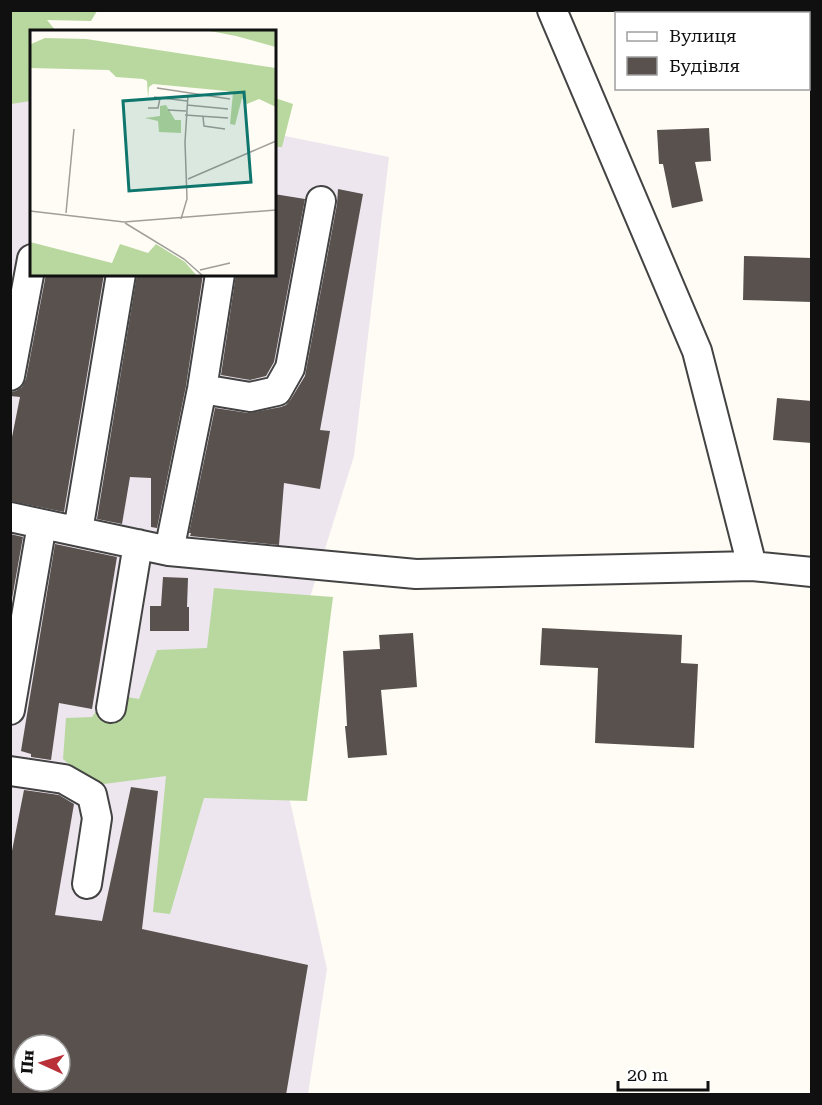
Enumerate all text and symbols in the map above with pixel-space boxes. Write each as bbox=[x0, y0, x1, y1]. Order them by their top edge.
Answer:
legend bbox=[615, 12, 810, 90]
text: Вулиця bbox=[669, 25, 736, 46]
inset map bbox=[30, 30, 276, 276]
text: Будівля bbox=[669, 55, 740, 76]
north arrow bbox=[12, 1033, 72, 1093]
text: Пн bbox=[17, 1049, 38, 1075]
scale bar bbox=[618, 1054, 708, 1092]
text: 20 m bbox=[627, 1064, 668, 1085]

